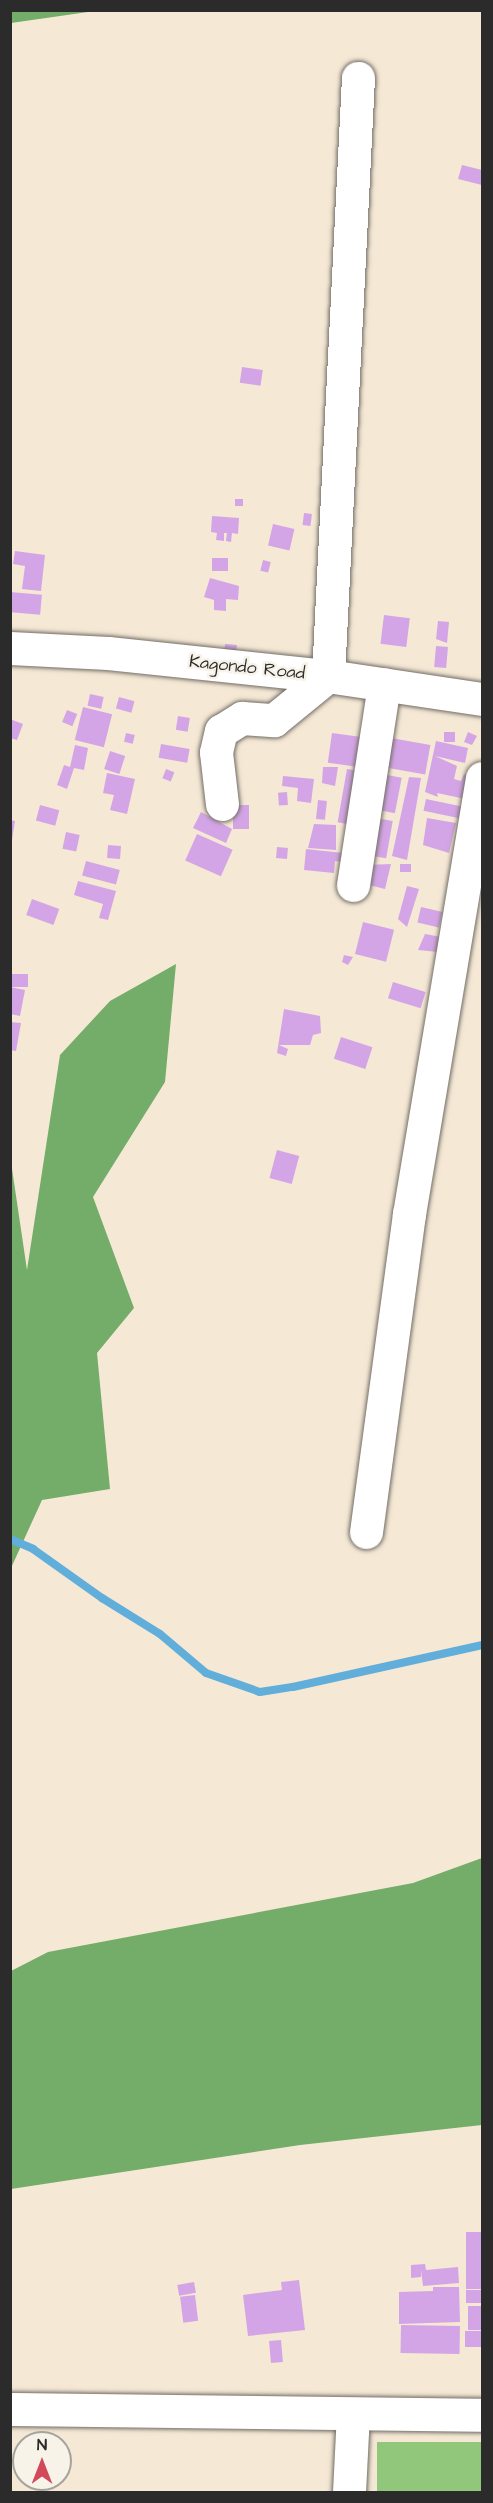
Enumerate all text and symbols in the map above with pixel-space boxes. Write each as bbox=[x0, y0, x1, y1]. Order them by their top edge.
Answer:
street label: Kagondo Road bbox=[188, 651, 306, 685]
north arrow bbox=[12, 2431, 72, 2491]
text: N bbox=[37, 2434, 47, 2456]

